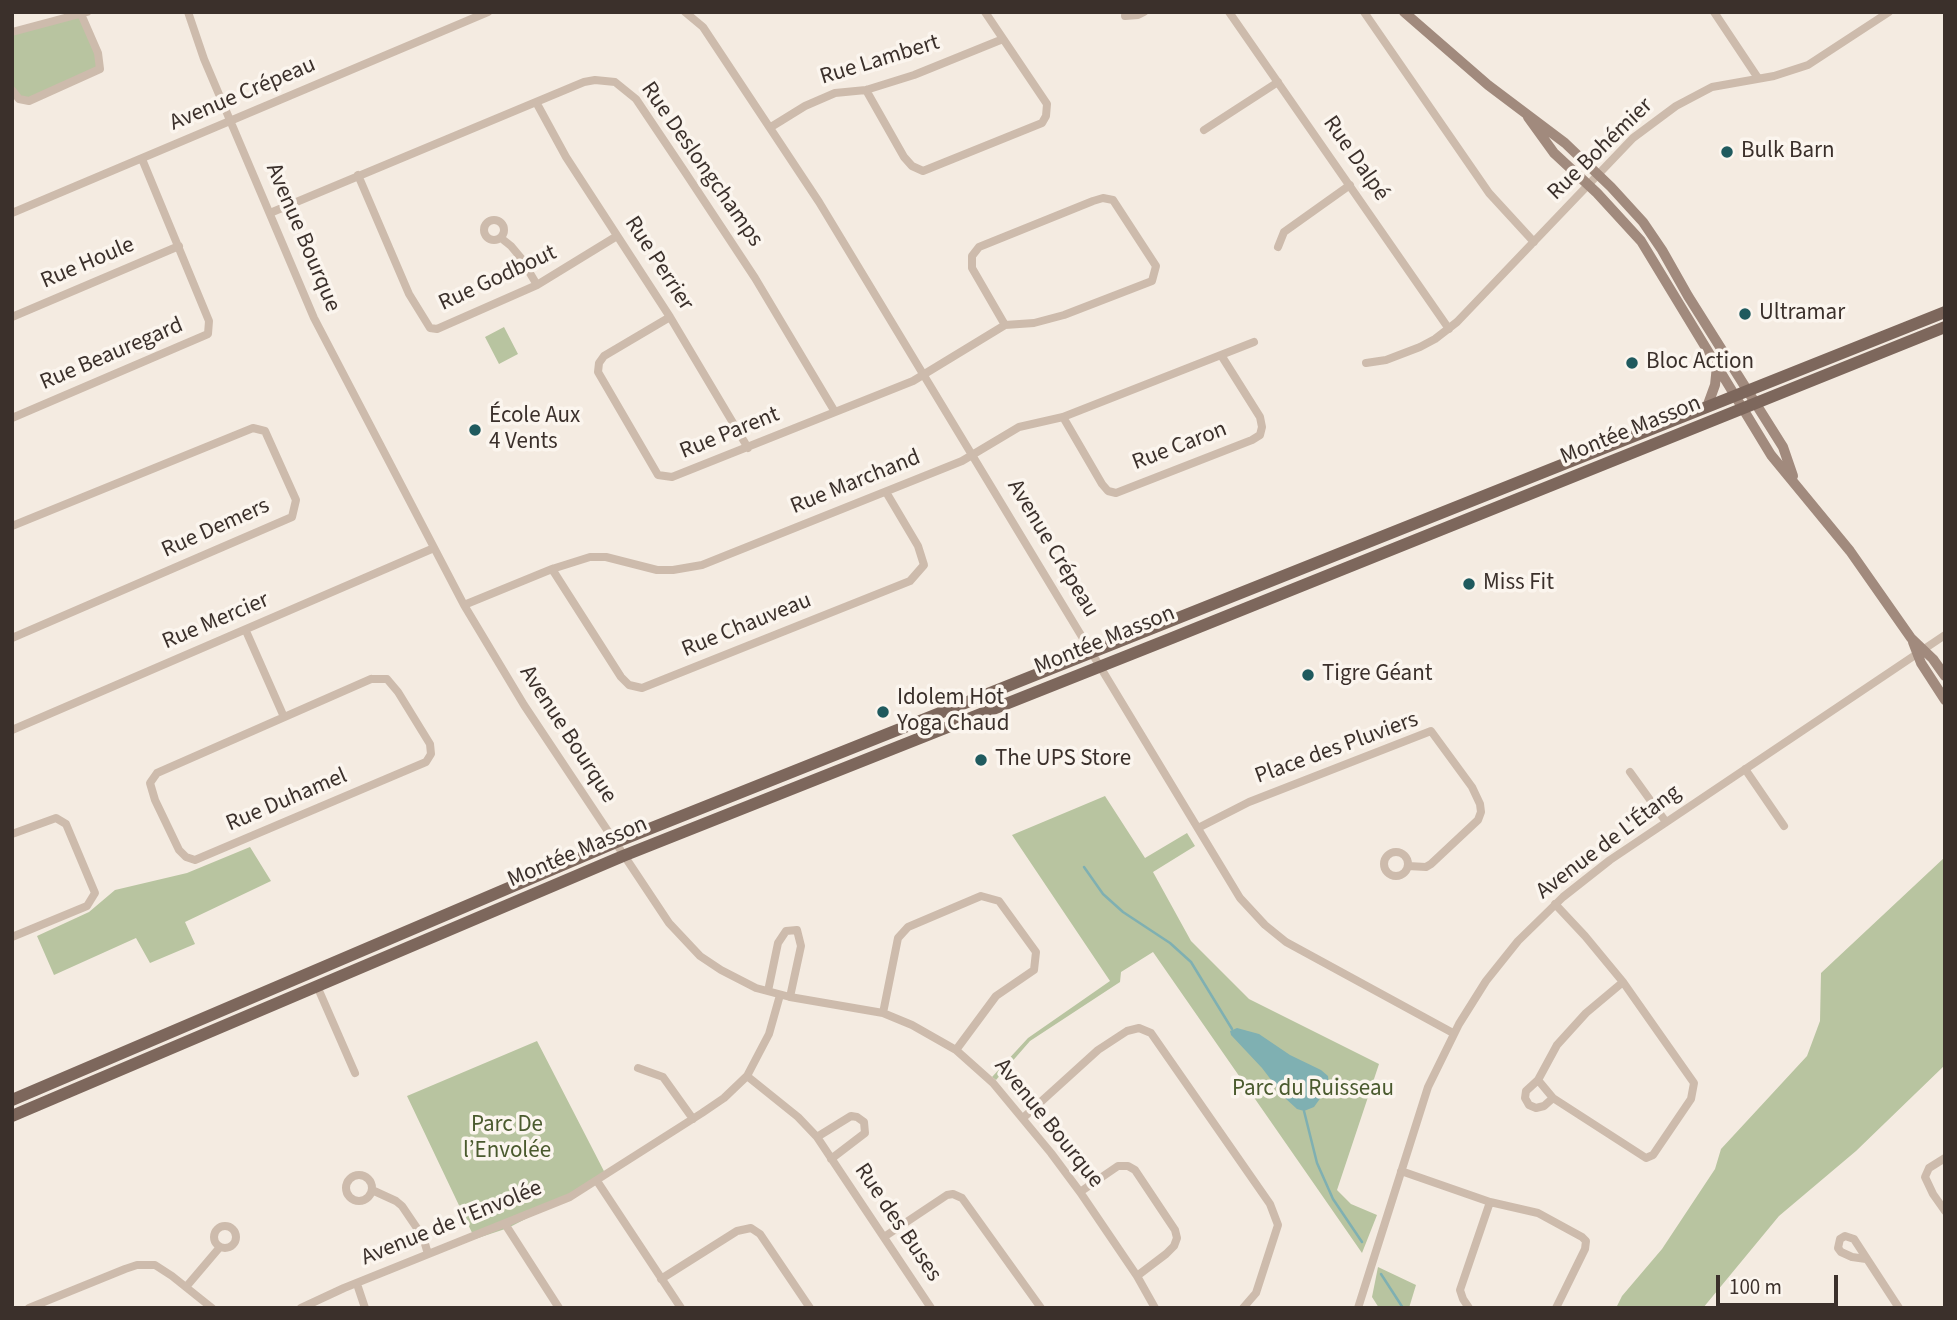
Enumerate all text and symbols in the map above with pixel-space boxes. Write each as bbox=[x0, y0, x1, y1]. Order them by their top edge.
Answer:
street label: Rue Lambert bbox=[817, 30, 943, 92]
street label: Avenue Crépeau bbox=[166, 52, 320, 138]
street label: Rue Deslongchamps bbox=[634, 77, 768, 253]
street label: Rue Bohémier bbox=[1543, 93, 1659, 207]
street label: Rue Dalpé bbox=[1316, 111, 1394, 207]
place label: Bulk Barn bbox=[1741, 138, 1835, 166]
marker: Bulk Barn bbox=[1719, 144, 1735, 160]
street label: Avenue Bourque bbox=[258, 160, 346, 316]
street label: Rue Perrier bbox=[617, 212, 699, 316]
street label: Rue Houle bbox=[37, 232, 139, 296]
street label: Rue Godbout bbox=[435, 240, 561, 318]
place label: Ultramar bbox=[1759, 300, 1845, 328]
marker: Ultramar bbox=[1737, 306, 1753, 322]
street label: Rue Beauregard bbox=[36, 312, 188, 398]
place label: Bloc Action bbox=[1646, 349, 1754, 377]
marker: Bloc Action bbox=[1624, 355, 1640, 371]
street label: Montée Masson bbox=[1557, 390, 1705, 472]
street label: Rue Parent bbox=[676, 402, 784, 466]
place label: École Aux 4 Vents bbox=[489, 403, 580, 457]
street label: Rue Caron bbox=[1129, 416, 1231, 478]
marker: École Aux 4 Vents bbox=[467, 422, 483, 438]
street label: Rue Marchand bbox=[787, 444, 925, 522]
street label: Avenue Crépeau bbox=[1000, 475, 1104, 623]
street label: Rue Demers bbox=[158, 493, 274, 565]
place label: Miss Fit bbox=[1483, 570, 1554, 598]
marker: Miss Fit bbox=[1461, 576, 1477, 592]
street label: Rue Mercier bbox=[159, 587, 273, 657]
street label: Rue Chauveau bbox=[678, 588, 816, 664]
street label: Montée Masson bbox=[1031, 600, 1179, 682]
street label: Avenue Bourque bbox=[512, 661, 622, 809]
place label: Tigre Géant bbox=[1322, 661, 1433, 689]
marker: Tigre Géant bbox=[1300, 667, 1316, 683]
place label: Idolem Hot Yoga Chaud bbox=[897, 685, 1009, 739]
marker: Idolem Hot Yoga Chaud bbox=[875, 704, 891, 720]
street label: Place des Pluviers bbox=[1252, 707, 1422, 791]
place label: The UPS Store bbox=[995, 746, 1131, 774]
marker: The UPS Store bbox=[973, 752, 989, 768]
street label: Rue Duhamel bbox=[222, 763, 352, 839]
street label: Avenue de L'Étang bbox=[1531, 780, 1687, 906]
street label: Montée Masson bbox=[504, 811, 652, 895]
street label: Avenue Bourque bbox=[987, 1054, 1109, 1194]
park label: Parc du Ruisseau bbox=[1232, 1076, 1394, 1104]
park label: Parc De l’Envolée bbox=[463, 1112, 551, 1166]
street label: Rue des Buses bbox=[847, 1159, 947, 1287]
street label: Avenue de l'Envolée bbox=[358, 1175, 546, 1273]
scale bar bbox=[1719, 1260, 1842, 1304]
text: 100 m bbox=[1729, 1272, 1782, 1302]

